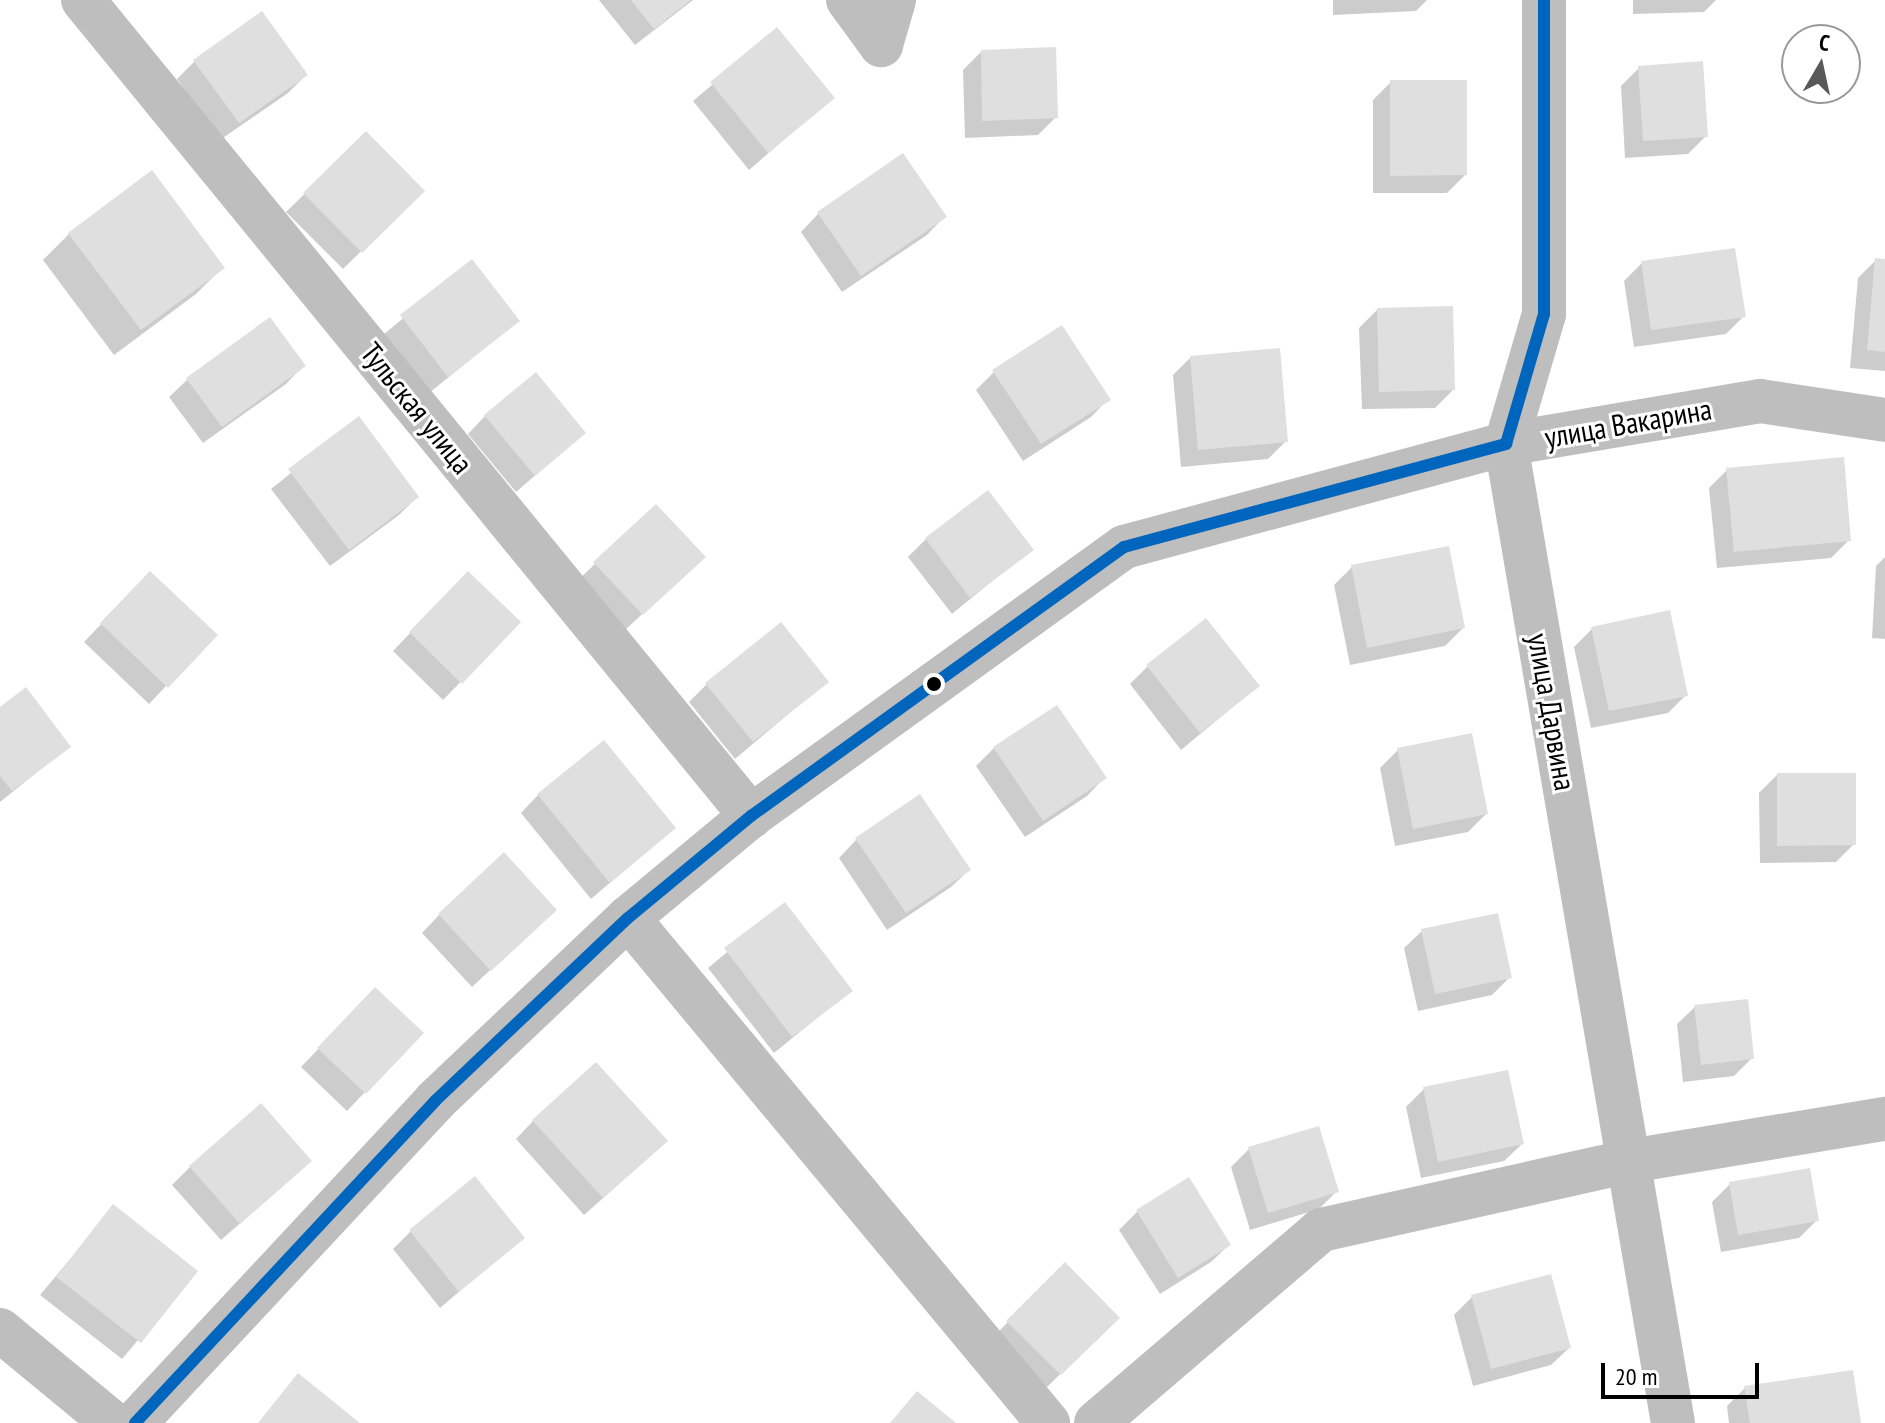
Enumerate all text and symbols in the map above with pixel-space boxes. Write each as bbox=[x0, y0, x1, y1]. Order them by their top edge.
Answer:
north arrow bbox=[1781, 24, 1861, 104]
text: С bbox=[1817, 28, 1832, 57]
street label: Тульская улица bbox=[353, 335, 481, 481]
street label: улица Вакарина bbox=[1542, 391, 1714, 455]
street label: улица Дарвина bbox=[1520, 630, 1584, 794]
unlabelled marker bbox=[926, 676, 942, 692]
scale bar bbox=[1605, 1347, 1763, 1397]
text: 20 m bbox=[1615, 1361, 1657, 1392]

